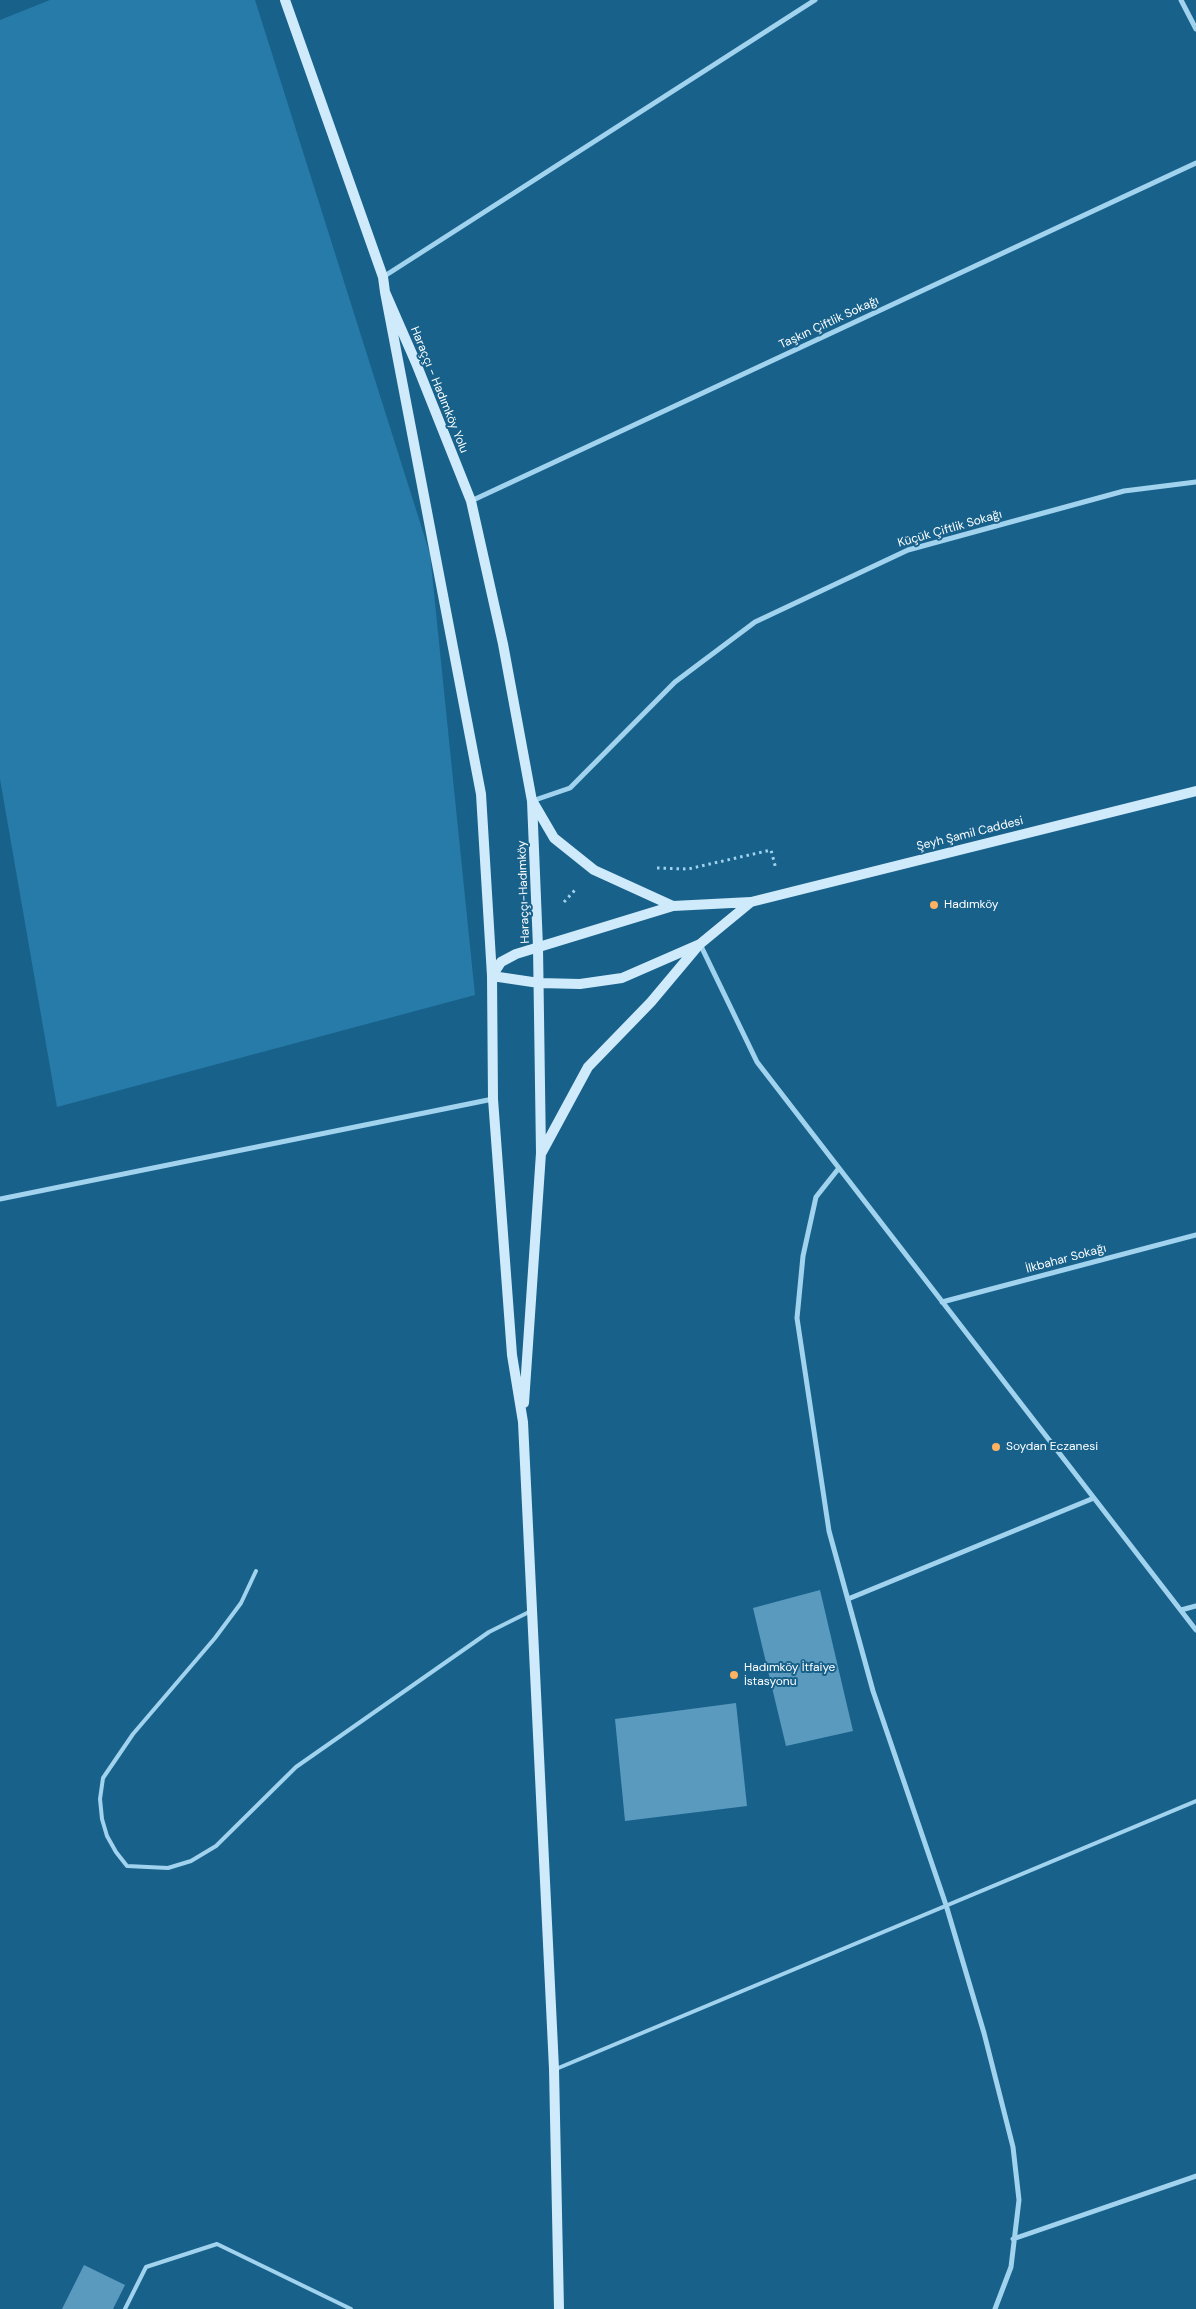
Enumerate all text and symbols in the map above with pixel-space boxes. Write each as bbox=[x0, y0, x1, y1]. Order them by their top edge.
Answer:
street label: Taşkın Çiftlik Sokağı bbox=[777, 294, 881, 352]
street label: Haraççı - Hadımköy Yolu bbox=[407, 325, 471, 455]
street label: Küçük Çiftlik Sokağı bbox=[896, 507, 1004, 551]
street label: Şeyh Şamil Caddesi bbox=[915, 814, 1025, 854]
street label: Haraççı-Hadımköy bbox=[515, 840, 533, 944]
place label: Hadımköy bbox=[944, 898, 999, 912]
marker: Hadımköy bbox=[928, 899, 940, 911]
street label: İlkbahar Sokağı bbox=[1024, 1241, 1108, 1277]
place label: Soydan Eczanesi bbox=[1006, 1440, 1098, 1454]
marker: Soydan Eczanesi bbox=[990, 1441, 1002, 1453]
place label: Hadımköy İtfaiye İstasyonu bbox=[744, 1661, 835, 1689]
marker: Hadımköy İtfaiye İstasyonu bbox=[728, 1669, 740, 1681]

